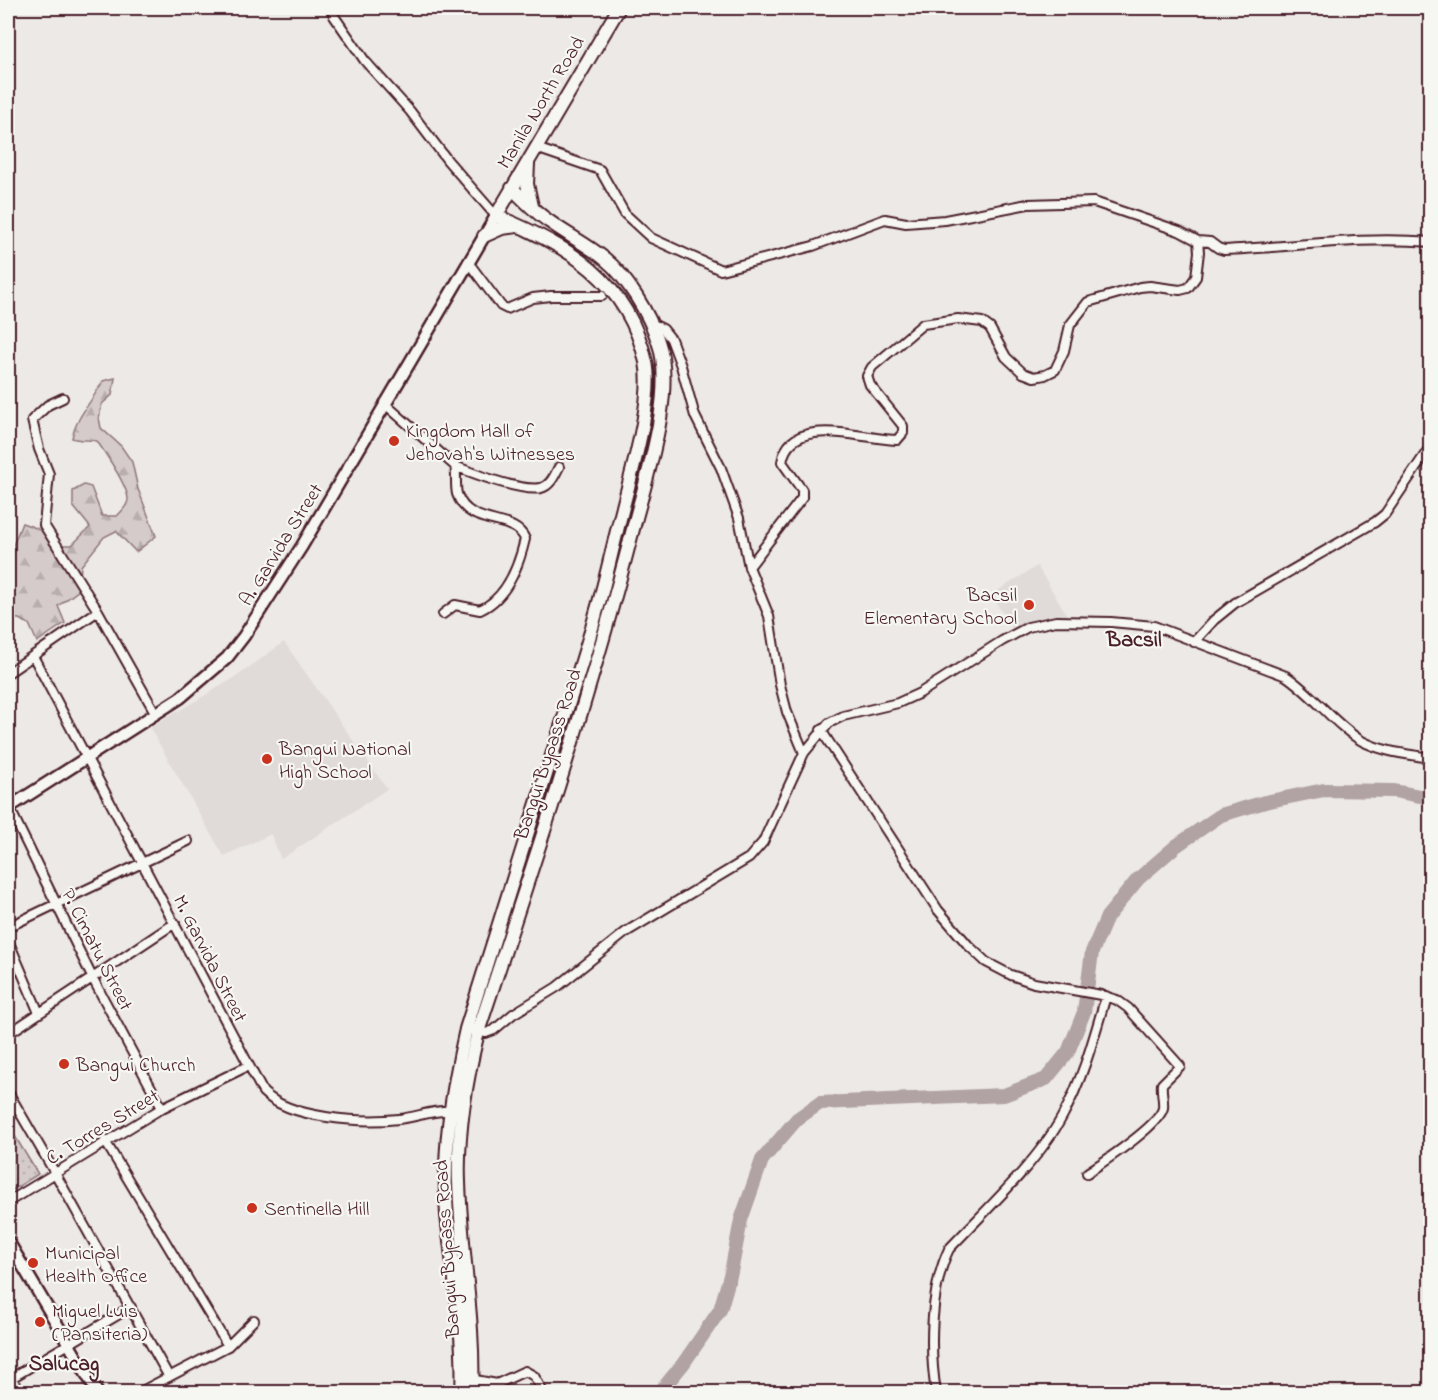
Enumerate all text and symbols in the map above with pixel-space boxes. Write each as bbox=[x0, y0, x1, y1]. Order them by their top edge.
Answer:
street label: Manila North Road bbox=[491, 31, 593, 175]
place label: Kingdom Hall of Jehovah's Witnesses bbox=[406, 418, 575, 470]
marker: Kingdom Hall of Jehovah's Witnesses bbox=[387, 434, 401, 448]
street label: A. Garvida Street bbox=[233, 478, 332, 612]
place label: Bacsil Elementary School bbox=[864, 582, 1017, 634]
marker: Bacsil Elementary School bbox=[1022, 598, 1036, 612]
district label: Bacsil bbox=[1105, 625, 1162, 657]
street label: Bangui Bypass Road bbox=[508, 666, 592, 845]
place label: Bangui National High School bbox=[278, 736, 411, 789]
marker: Bangui National High School bbox=[260, 752, 274, 766]
street label: P. Cimatu Street bbox=[52, 884, 139, 1017]
street label: M. Garvida Street bbox=[164, 890, 253, 1028]
place label: Bangui Church bbox=[75, 1052, 196, 1082]
marker: Bangui Church bbox=[57, 1057, 71, 1071]
street label: C. Torres Street bbox=[41, 1083, 166, 1174]
street label: Bangui Bypass Road bbox=[428, 1159, 470, 1340]
place label: Sentinella Hill bbox=[264, 1196, 369, 1225]
marker: Sentinella Hill bbox=[245, 1201, 259, 1215]
place label: Municipal Health Office bbox=[45, 1240, 147, 1292]
marker: Municipal Health Office bbox=[26, 1256, 40, 1270]
place label: Miguel Luis (Pansiteria) bbox=[52, 1298, 148, 1350]
marker: Miguel Luis (Pansiteria) bbox=[33, 1315, 47, 1329]
district label: Salucag bbox=[29, 1350, 99, 1382]

